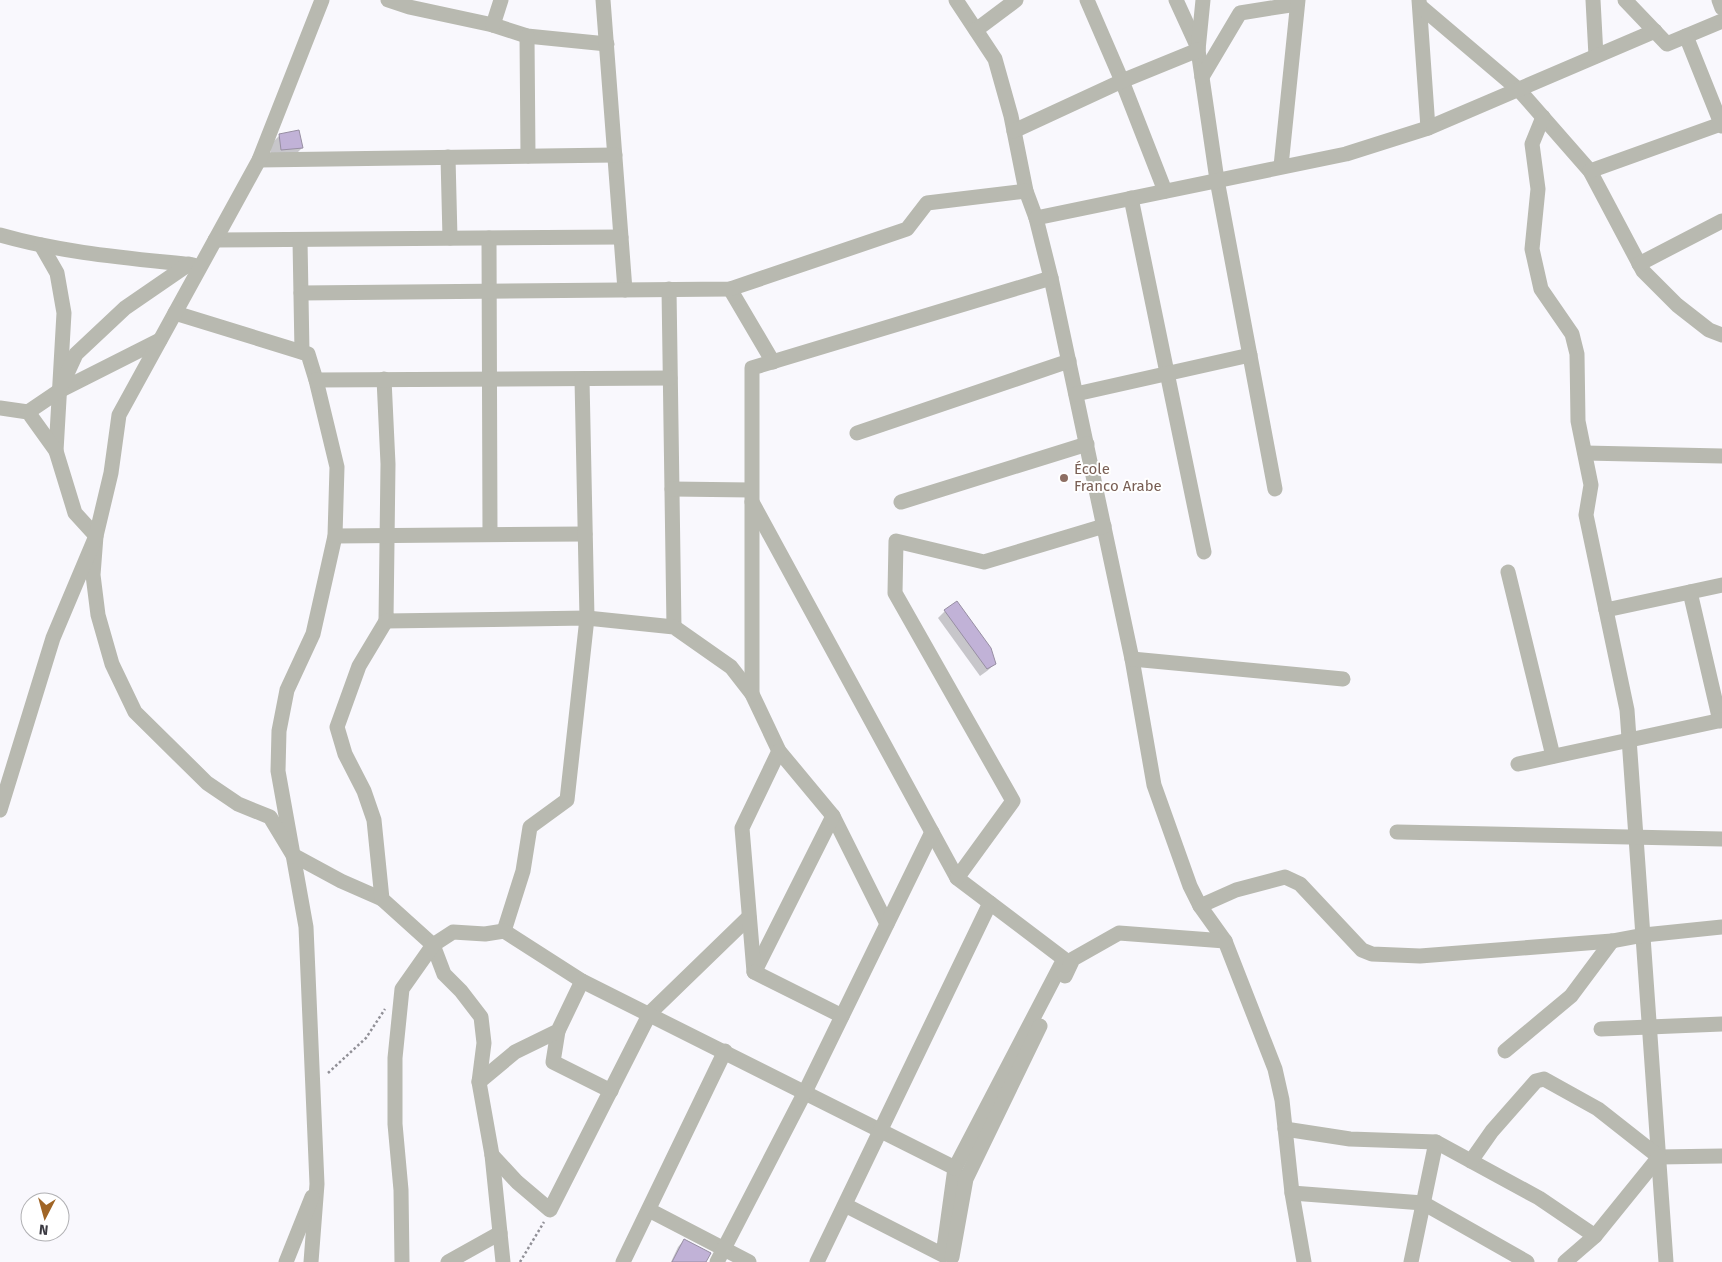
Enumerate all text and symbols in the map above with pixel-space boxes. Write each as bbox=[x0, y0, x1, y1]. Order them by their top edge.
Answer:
place label: École Franco Arabe bbox=[1074, 460, 1162, 495]
marker: École Franco Arabe bbox=[1058, 472, 1070, 484]
north arrow bbox=[20, 1192, 70, 1242]
text: N bbox=[38, 1220, 49, 1238]

